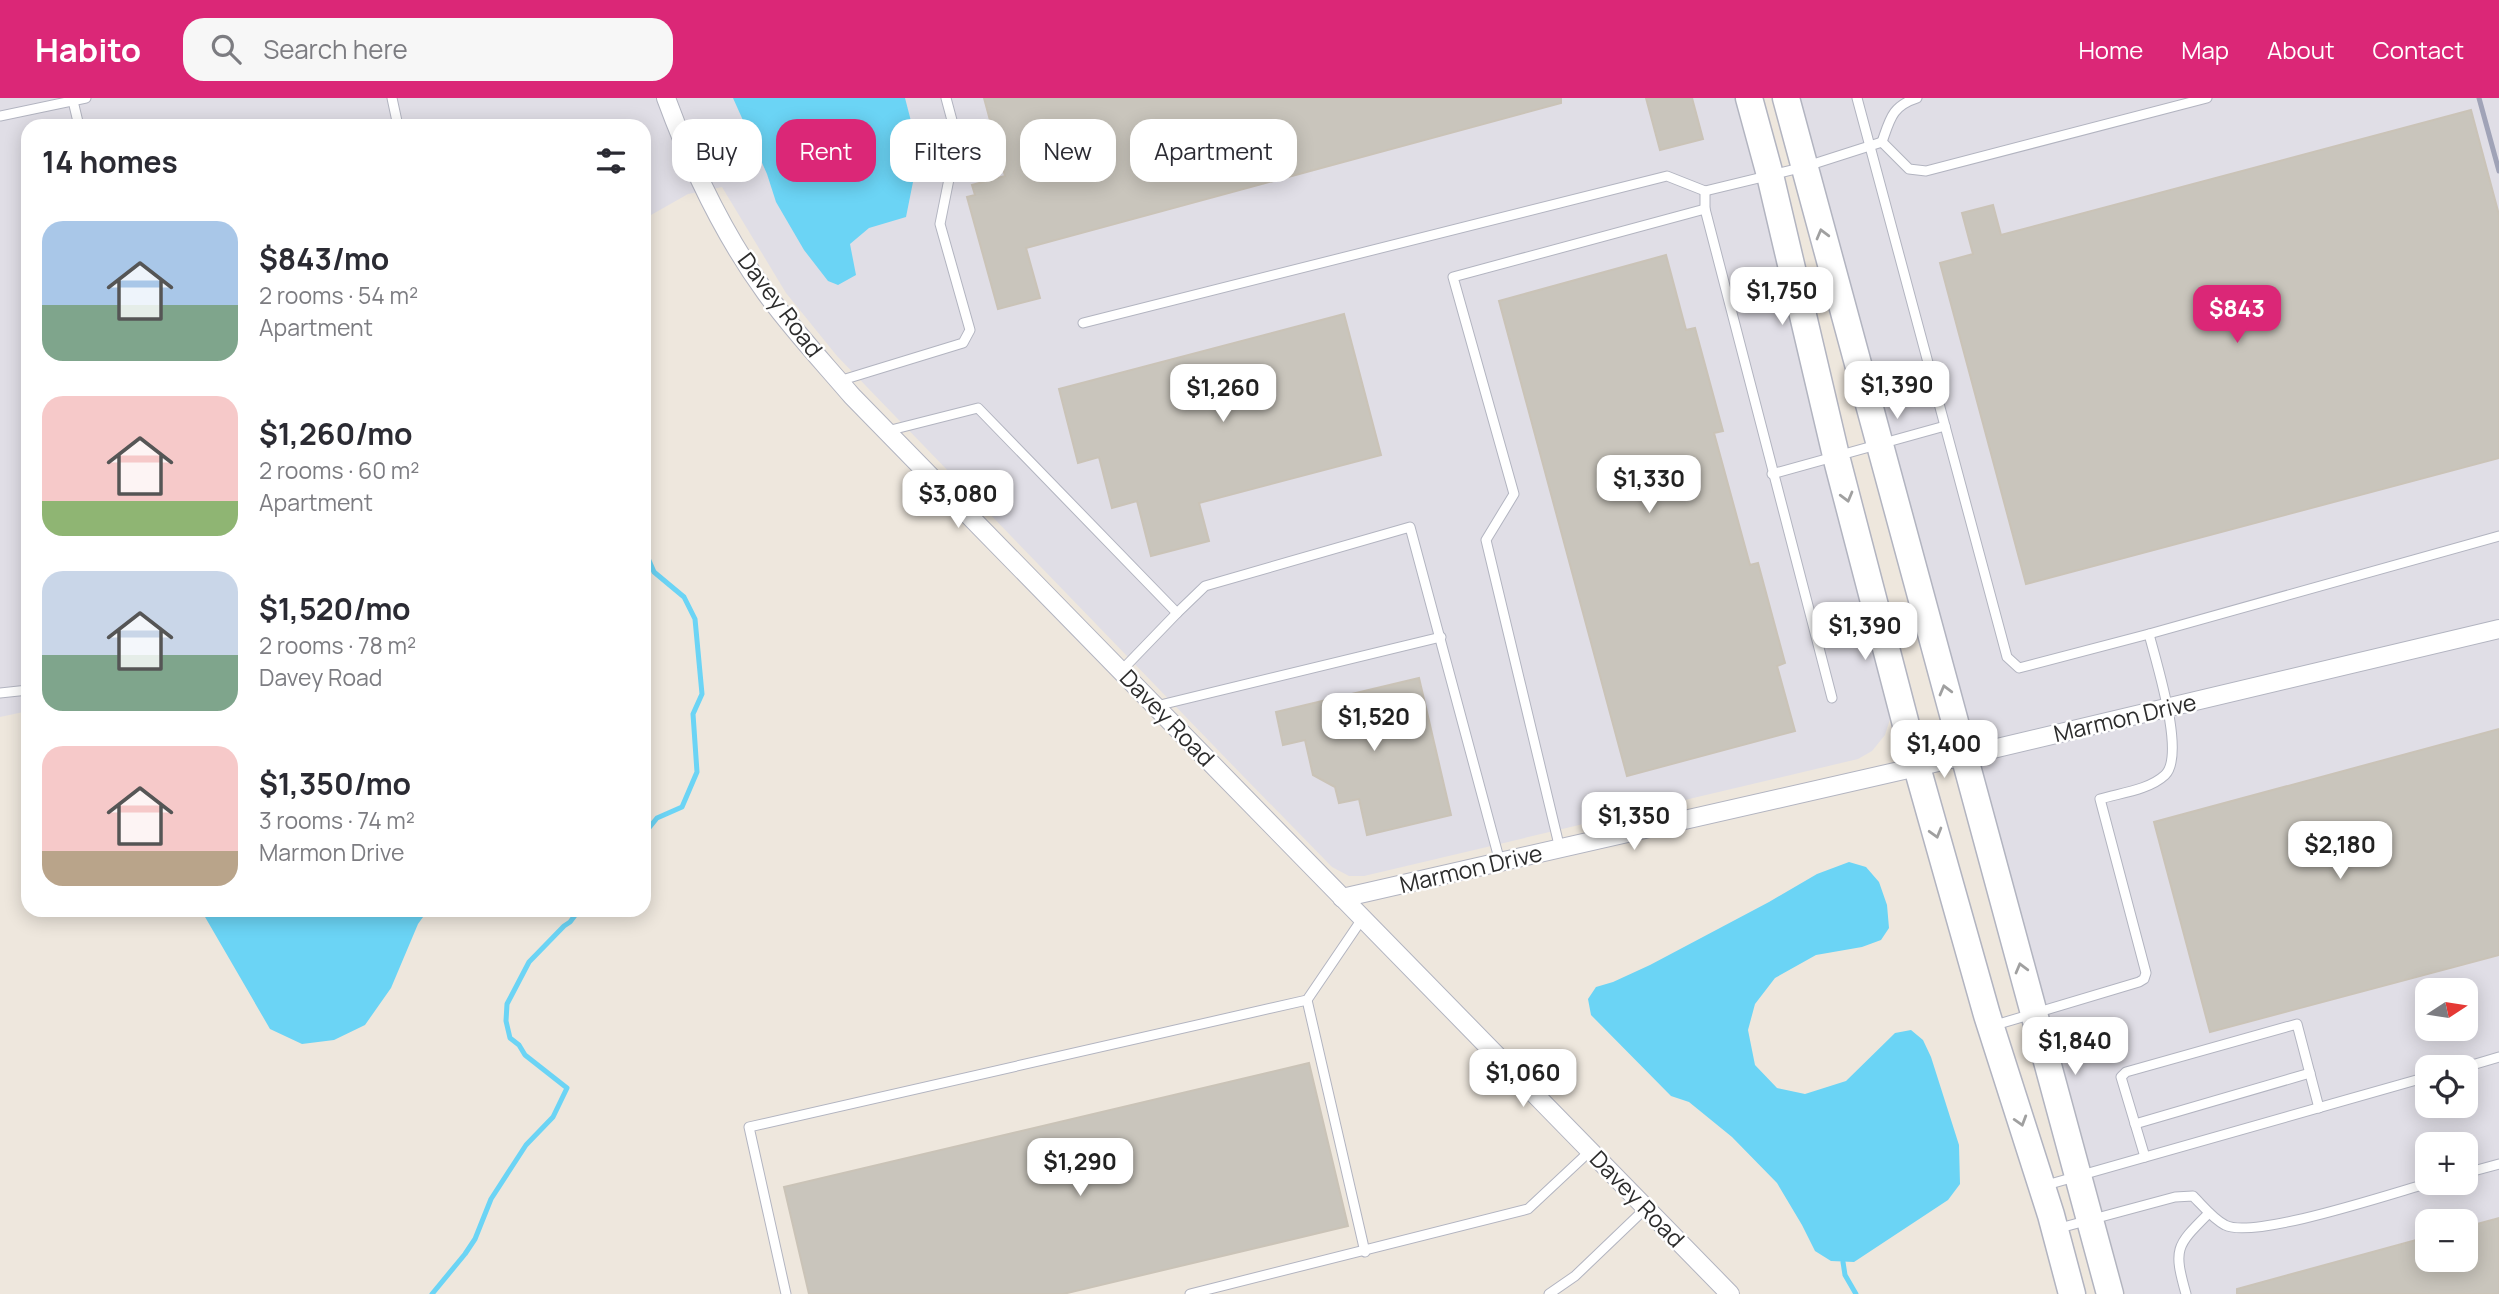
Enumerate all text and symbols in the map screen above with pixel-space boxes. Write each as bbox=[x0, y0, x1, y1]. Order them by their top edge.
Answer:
search box bbox=[183, 18, 673, 81]
text: Habito bbox=[35, 27, 141, 72]
icon: search bbox=[207, 30, 245, 68]
text: Search here bbox=[263, 31, 408, 67]
text: Home bbox=[2078, 33, 2143, 66]
text: Map bbox=[2181, 33, 2229, 66]
text: About bbox=[2267, 33, 2335, 66]
text: Contact bbox=[2373, 33, 2464, 66]
chip: Buy bbox=[672, 119, 762, 182]
chip: Rent bbox=[776, 119, 876, 182]
chip: Filters bbox=[890, 119, 1006, 182]
chip: New bbox=[1020, 119, 1116, 182]
chip: Apartment bbox=[1130, 119, 1297, 182]
text: 14 homes bbox=[42, 141, 178, 182]
icon: filters bbox=[592, 142, 630, 180]
one-way arrow bbox=[1816, 228, 1831, 240]
text: $843/mo bbox=[259, 238, 389, 279]
street label: Davey Road bbox=[731, 245, 831, 363]
icon: home bbox=[98, 249, 182, 333]
pin: $1,750 bbox=[1725, 268, 1839, 327]
text: $1,750 bbox=[1746, 274, 1818, 306]
text: 2 rooms · 54 m² bbox=[259, 279, 418, 311]
pin: $843 bbox=[2196, 286, 2278, 345]
text: $843 bbox=[2209, 292, 2265, 324]
text: Apartment bbox=[259, 311, 373, 343]
pin: $1,390 bbox=[1840, 362, 1954, 421]
pin: $1,260 bbox=[1166, 364, 1280, 424]
text: $1,390 bbox=[1860, 368, 1934, 400]
text: $1,260 bbox=[1186, 371, 1260, 403]
text: $1,260/mo bbox=[259, 413, 413, 454]
icon: home bbox=[98, 424, 182, 508]
text: 2 rooms · 60 m² bbox=[259, 454, 420, 486]
pin: $1,330 bbox=[1592, 456, 1706, 515]
text: $1,330 bbox=[1613, 462, 1685, 494]
pin: $3,080 bbox=[901, 470, 1015, 530]
text: $3,080 bbox=[918, 477, 998, 509]
text: Apartment bbox=[259, 486, 373, 518]
one-way arrow bbox=[1839, 491, 1853, 503]
text: $1,520/mo bbox=[259, 588, 411, 629]
icon: home bbox=[98, 599, 182, 683]
pin: $1,390 bbox=[1808, 602, 1922, 662]
text: $1,390 bbox=[1828, 609, 1902, 641]
text: 2 rooms · 78 m² bbox=[259, 629, 416, 661]
text: Davey Road bbox=[259, 661, 382, 693]
street label: Davey Road bbox=[1113, 662, 1222, 773]
one-way arrow bbox=[1939, 685, 1953, 697]
street label: Marmon Drive bbox=[2050, 685, 2199, 749]
pin: $1,520 bbox=[1317, 694, 1431, 753]
text: $1,520 bbox=[1338, 700, 1410, 732]
pin: $1,400 bbox=[1887, 720, 2001, 780]
text: $1,400 bbox=[1907, 727, 1981, 759]
text: $1,350/mo bbox=[259, 763, 411, 804]
icon: home bbox=[98, 774, 182, 858]
pin: $1,350 bbox=[1577, 792, 1691, 852]
text: $1,350 bbox=[1598, 799, 1670, 831]
text: 3 rooms · 74 m² bbox=[259, 804, 415, 836]
pin: $2,180 bbox=[2283, 822, 2397, 881]
one-way arrow bbox=[1927, 827, 1942, 839]
text: $2,180 bbox=[2304, 828, 2376, 860]
text: Marmon Drive bbox=[259, 836, 404, 868]
street label: Marmon Drive bbox=[1396, 836, 1545, 900]
one-way arrow bbox=[2015, 962, 2029, 974]
north arrow bbox=[2415, 978, 2478, 1041]
map controls bbox=[2415, 978, 2478, 1272]
pin: $1,840 bbox=[2018, 1018, 2132, 1077]
text: $1,840 bbox=[2038, 1024, 2112, 1056]
pin: $1,060 bbox=[1466, 1049, 1580, 1109]
button: locate bbox=[2415, 1055, 2478, 1118]
text: $1,060 bbox=[1485, 1056, 1561, 1088]
one-way arrow bbox=[2013, 1115, 2027, 1127]
button: + bbox=[2415, 1132, 2478, 1195]
pin: $1,290 bbox=[1023, 1138, 1137, 1198]
street label: Davey Road bbox=[1583, 1143, 1692, 1254]
text: $1,290 bbox=[1043, 1145, 1117, 1177]
button: − bbox=[2415, 1209, 2478, 1272]

